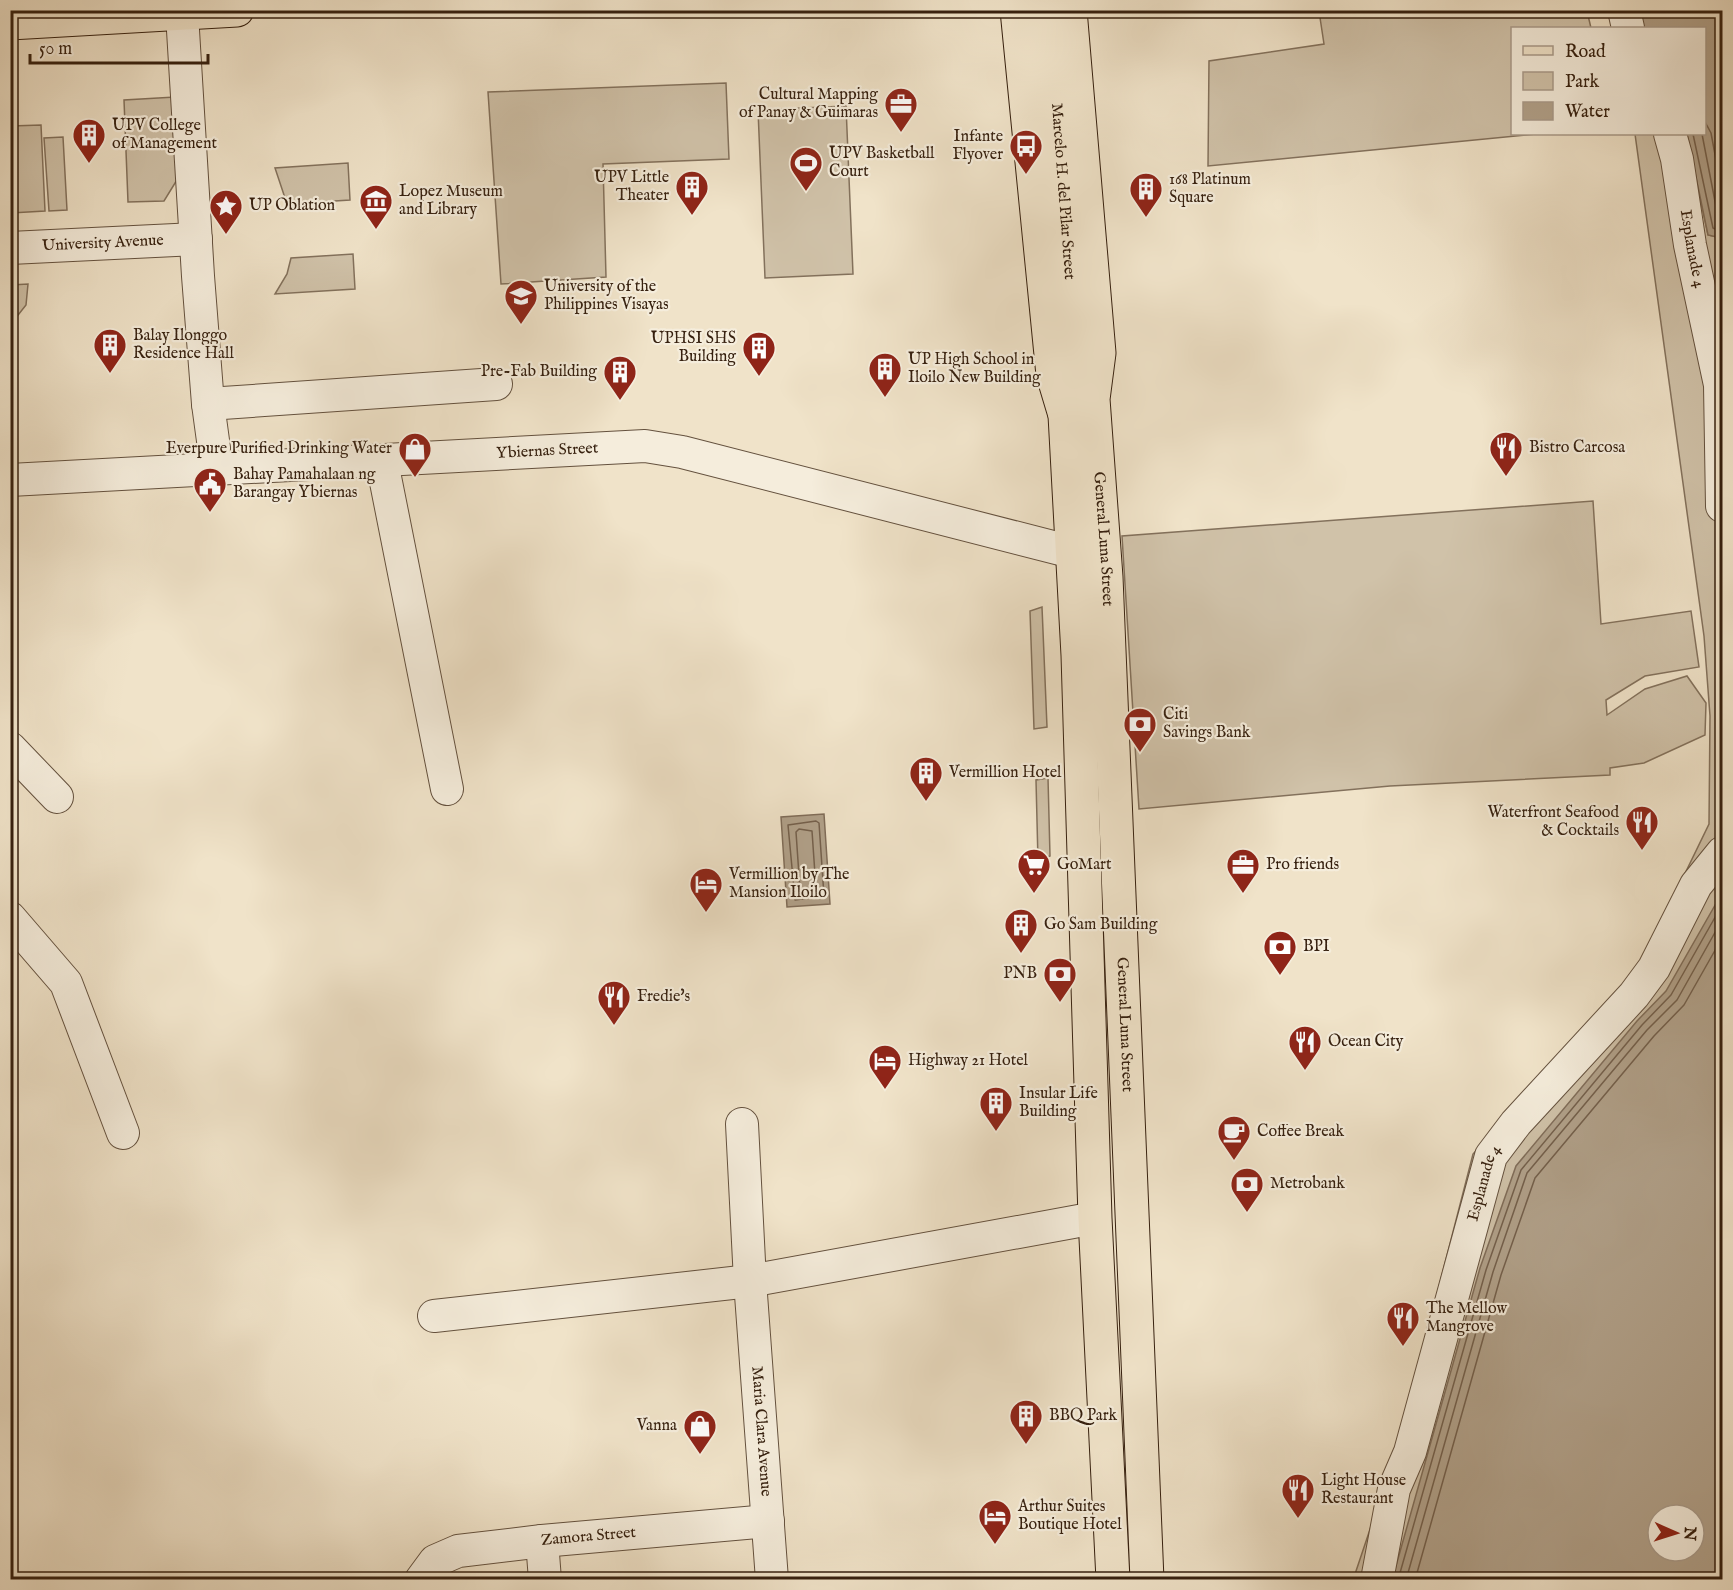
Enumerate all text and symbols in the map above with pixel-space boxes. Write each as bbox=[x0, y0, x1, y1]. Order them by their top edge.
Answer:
scale bar bbox=[30, 27, 208, 65]
legend bbox=[1511, 27, 1706, 135]
text: 50 m bbox=[39, 38, 72, 61]
text: Road bbox=[1565, 41, 1606, 64]
text: Park bbox=[1565, 71, 1600, 94]
place label: Cultural Mapping of Panay & Guimaras bbox=[739, 85, 878, 123]
office icon: Cultural Mapping of Panay & Guimaras bbox=[883, 86, 919, 133]
text: Water bbox=[1565, 101, 1610, 124]
street label: Marcelo H. del Pilar Street bbox=[1046, 103, 1079, 281]
place label: UPV College of Management bbox=[112, 116, 217, 154]
building icon: UPV College of Management bbox=[71, 117, 107, 164]
place label: Infante Flyover bbox=[952, 127, 1003, 165]
bus stop icon: Infante Flyover bbox=[1008, 128, 1044, 175]
place label: UPV Basketball Court bbox=[829, 144, 935, 182]
sports icon: UPV Basketball Court bbox=[788, 145, 824, 192]
place label: UPV Little Theater bbox=[594, 168, 669, 206]
building icon: UPV Little Theater bbox=[674, 169, 710, 216]
place label: 168 Platinum Square bbox=[1169, 170, 1251, 208]
building icon: 168 Platinum Square bbox=[1128, 171, 1164, 218]
place label: Lopez Museum and Library bbox=[399, 182, 503, 220]
museum icon: Lopez Museum and Library bbox=[358, 183, 394, 230]
place icon: UP Oblation bbox=[208, 188, 244, 235]
place label: UP Oblation bbox=[249, 196, 336, 216]
street label: Esplanade 4 bbox=[1675, 208, 1709, 290]
street label: University Avenue bbox=[42, 231, 164, 256]
place label: University of the Philippines Visayas bbox=[544, 277, 669, 315]
school or university icon: University of the Philippines Visayas bbox=[503, 278, 539, 325]
place label: Balay Ilonggo Residence Hall bbox=[133, 326, 234, 364]
building icon: Balay Ilonggo Residence Hall bbox=[92, 327, 128, 374]
place label: UPHSI SHS Building bbox=[651, 329, 736, 367]
building icon: UPHSI SHS Building bbox=[741, 330, 777, 377]
place label: UP High School in Iloilo New Building bbox=[908, 350, 1041, 388]
building icon: UP High School in Iloilo New Building bbox=[867, 351, 903, 398]
building icon: Pre-Fab Building bbox=[602, 354, 638, 401]
place label: Pre-Fab Building bbox=[481, 362, 597, 382]
restaurant icon: Bistro Carcosa bbox=[1488, 430, 1524, 477]
shop icon: Everpure Purified Drinking Water bbox=[397, 431, 433, 478]
street label: Ybiernas Street bbox=[496, 438, 599, 464]
place label: Bistro Carcosa bbox=[1529, 438, 1625, 458]
place label: Everpure Purified Drinking Water bbox=[166, 439, 392, 459]
place label: Bahay Pamahalaan ng Barangay Ybiernas bbox=[233, 465, 376, 503]
public building icon: Bahay Pamahalaan ng Barangay Ybiernas bbox=[192, 466, 228, 513]
street label: General Luna Street bbox=[1088, 471, 1117, 607]
place label: Citi Savings Bank bbox=[1163, 705, 1251, 743]
bank icon: Citi Savings Bank bbox=[1122, 706, 1158, 753]
building icon: Vermillion Hotel bbox=[908, 755, 944, 802]
place label: Vermillion Hotel bbox=[948, 763, 1062, 783]
place label: Waterfront Seafood & Cocktails bbox=[1487, 803, 1619, 841]
restaurant icon: Waterfront Seafood & Cocktails bbox=[1624, 804, 1660, 851]
supermarket icon: GoMart bbox=[1016, 847, 1052, 894]
office icon: Pro friends bbox=[1225, 847, 1261, 894]
place label: GoMart bbox=[1057, 855, 1112, 875]
place label: Pro friends bbox=[1266, 855, 1340, 875]
place label: Vermillion by The Mansion Iloilo bbox=[728, 865, 849, 903]
hotel icon: Vermillion by The Mansion Iloilo bbox=[688, 866, 724, 913]
building icon: Go Sam Building bbox=[1003, 907, 1039, 954]
place label: Go Sam Building bbox=[1044, 915, 1158, 935]
bank icon: BPI bbox=[1262, 929, 1298, 976]
place label: BPI bbox=[1303, 937, 1330, 957]
bank icon: PNB bbox=[1042, 956, 1078, 1003]
street label: General Luna Street bbox=[1112, 957, 1137, 1093]
place label: PNB bbox=[1003, 964, 1037, 984]
restaurant icon: Fredie's bbox=[596, 979, 632, 1026]
place label: Fredie's bbox=[637, 987, 691, 1007]
restaurant icon: Ocean City bbox=[1287, 1024, 1323, 1071]
place label: Ocean City bbox=[1328, 1032, 1404, 1052]
hotel icon: Highway 21 Hotel bbox=[867, 1043, 903, 1090]
place label: Highway 21 Hotel bbox=[908, 1051, 1029, 1071]
place label: Insular Life Building bbox=[1019, 1084, 1098, 1122]
building icon: Insular Life Building bbox=[978, 1085, 1014, 1132]
cafe icon: Coffee Break bbox=[1216, 1114, 1252, 1161]
place label: Coffee Break bbox=[1257, 1122, 1344, 1142]
street label: Esplanade 4 bbox=[1464, 1140, 1506, 1224]
bank icon: Metrobank bbox=[1229, 1166, 1265, 1213]
place label: Metrobank bbox=[1270, 1174, 1345, 1194]
place label: The Mellow Mangrove bbox=[1426, 1299, 1507, 1337]
restaurant icon: The Mellow Mangrove bbox=[1385, 1300, 1421, 1347]
street label: Maria Clara Avenue bbox=[746, 1366, 776, 1497]
building icon: BBQ Park bbox=[1008, 1398, 1044, 1445]
place label: BBQ Park bbox=[1049, 1406, 1118, 1426]
shop icon: Vanna bbox=[682, 1408, 718, 1455]
place label: Vanna bbox=[636, 1416, 677, 1436]
place label: Light House Restaurant bbox=[1321, 1471, 1406, 1509]
restaurant icon: Light House Restaurant bbox=[1280, 1472, 1316, 1519]
place label: Arthur Suites Boutique Hotel bbox=[1017, 1497, 1122, 1535]
hotel icon: Arthur Suites Boutique Hotel bbox=[977, 1498, 1013, 1545]
north arrow bbox=[1646, 1503, 1706, 1563]
street label: Zamora Street bbox=[540, 1523, 637, 1551]
text: N bbox=[1679, 1525, 1699, 1541]

